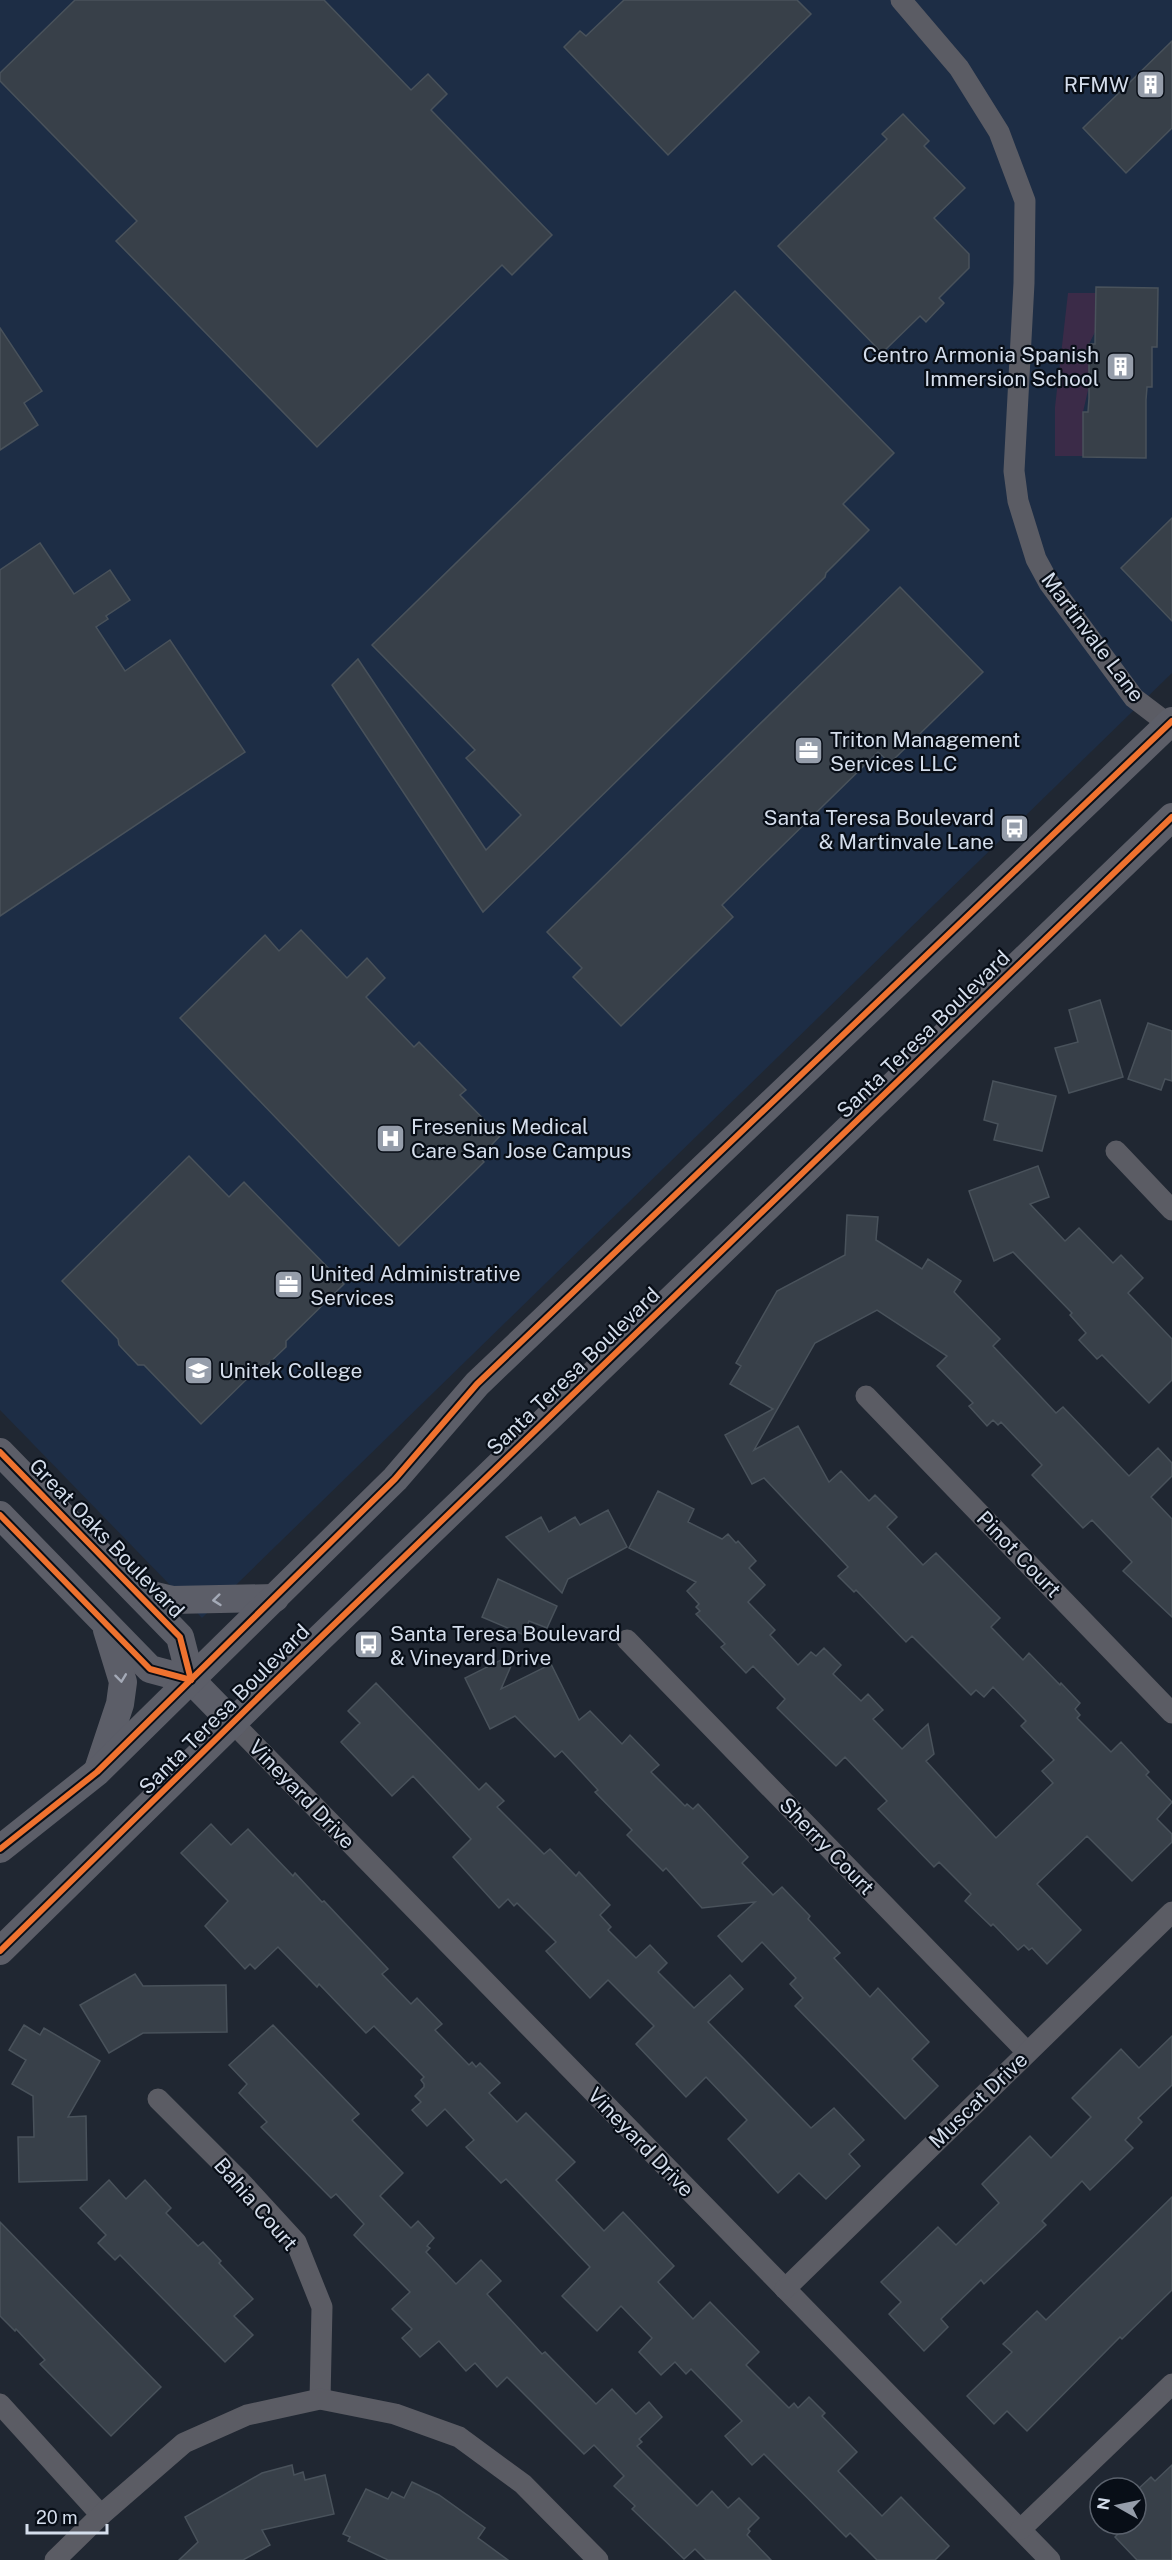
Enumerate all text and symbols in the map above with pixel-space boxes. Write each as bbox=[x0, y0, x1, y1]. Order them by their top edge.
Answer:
building icon: RFMW bbox=[1134, 68, 1166, 100]
place label: RFMW bbox=[1064, 72, 1129, 97]
place label: Centro Armonia Spanish Immersion School bbox=[863, 342, 1099, 391]
building icon: Centro Armonia Spanish Immersion School bbox=[1104, 350, 1136, 382]
street label: Martinvale Lane bbox=[1036, 567, 1150, 707]
place label: Triton Management Services LLC bbox=[830, 727, 1021, 776]
office icon: Triton Management Services LLC bbox=[793, 735, 825, 767]
place label: Santa Teresa Boulevard & Martinvale Lane bbox=[763, 805, 994, 854]
bus stop icon: Santa Teresa Boulevard & Martinvale Lane bbox=[999, 813, 1031, 845]
street label: Santa Teresa Boulevard bbox=[831, 945, 1015, 1123]
place label: Fresenius Medical Care San Jose Campus bbox=[411, 1114, 632, 1163]
hospital icon: Fresenius Medical Care San Jose Campus bbox=[374, 1122, 406, 1154]
place label: United Administrative Services bbox=[310, 1261, 521, 1310]
office icon: United Administrative Services bbox=[273, 1269, 305, 1301]
street label: Santa Teresa Boulevard bbox=[481, 1282, 665, 1460]
school or university icon: Unitek College bbox=[182, 1354, 214, 1386]
place label: Unitek College bbox=[219, 1358, 362, 1383]
street label: Great Oaks Boulevard bbox=[24, 1453, 190, 1623]
street label: Pinot Court bbox=[972, 1506, 1066, 1602]
one-way arrow bbox=[212, 1593, 222, 1606]
street label: Santa Teresa Boulevard bbox=[134, 1619, 314, 1799]
place label: Santa Teresa Boulevard & Vineyard Drive bbox=[390, 1621, 621, 1670]
bus stop icon: Santa Teresa Boulevard & Vineyard Drive bbox=[353, 1629, 385, 1661]
one-way arrow bbox=[114, 1673, 127, 1683]
street label: Vineyard Drive bbox=[244, 1734, 360, 1854]
street label: Sherry Court bbox=[774, 1792, 880, 1900]
street label: Muscat Drive bbox=[924, 2047, 1032, 2153]
street label: Vineyard Drive bbox=[583, 2082, 699, 2202]
street label: Bahia Court bbox=[209, 2153, 303, 2255]
north arrow bbox=[1088, 2476, 1148, 2536]
text: N bbox=[1093, 2496, 1114, 2511]
scale bar bbox=[27, 2497, 106, 2535]
text: 20 m bbox=[36, 2507, 78, 2528]

